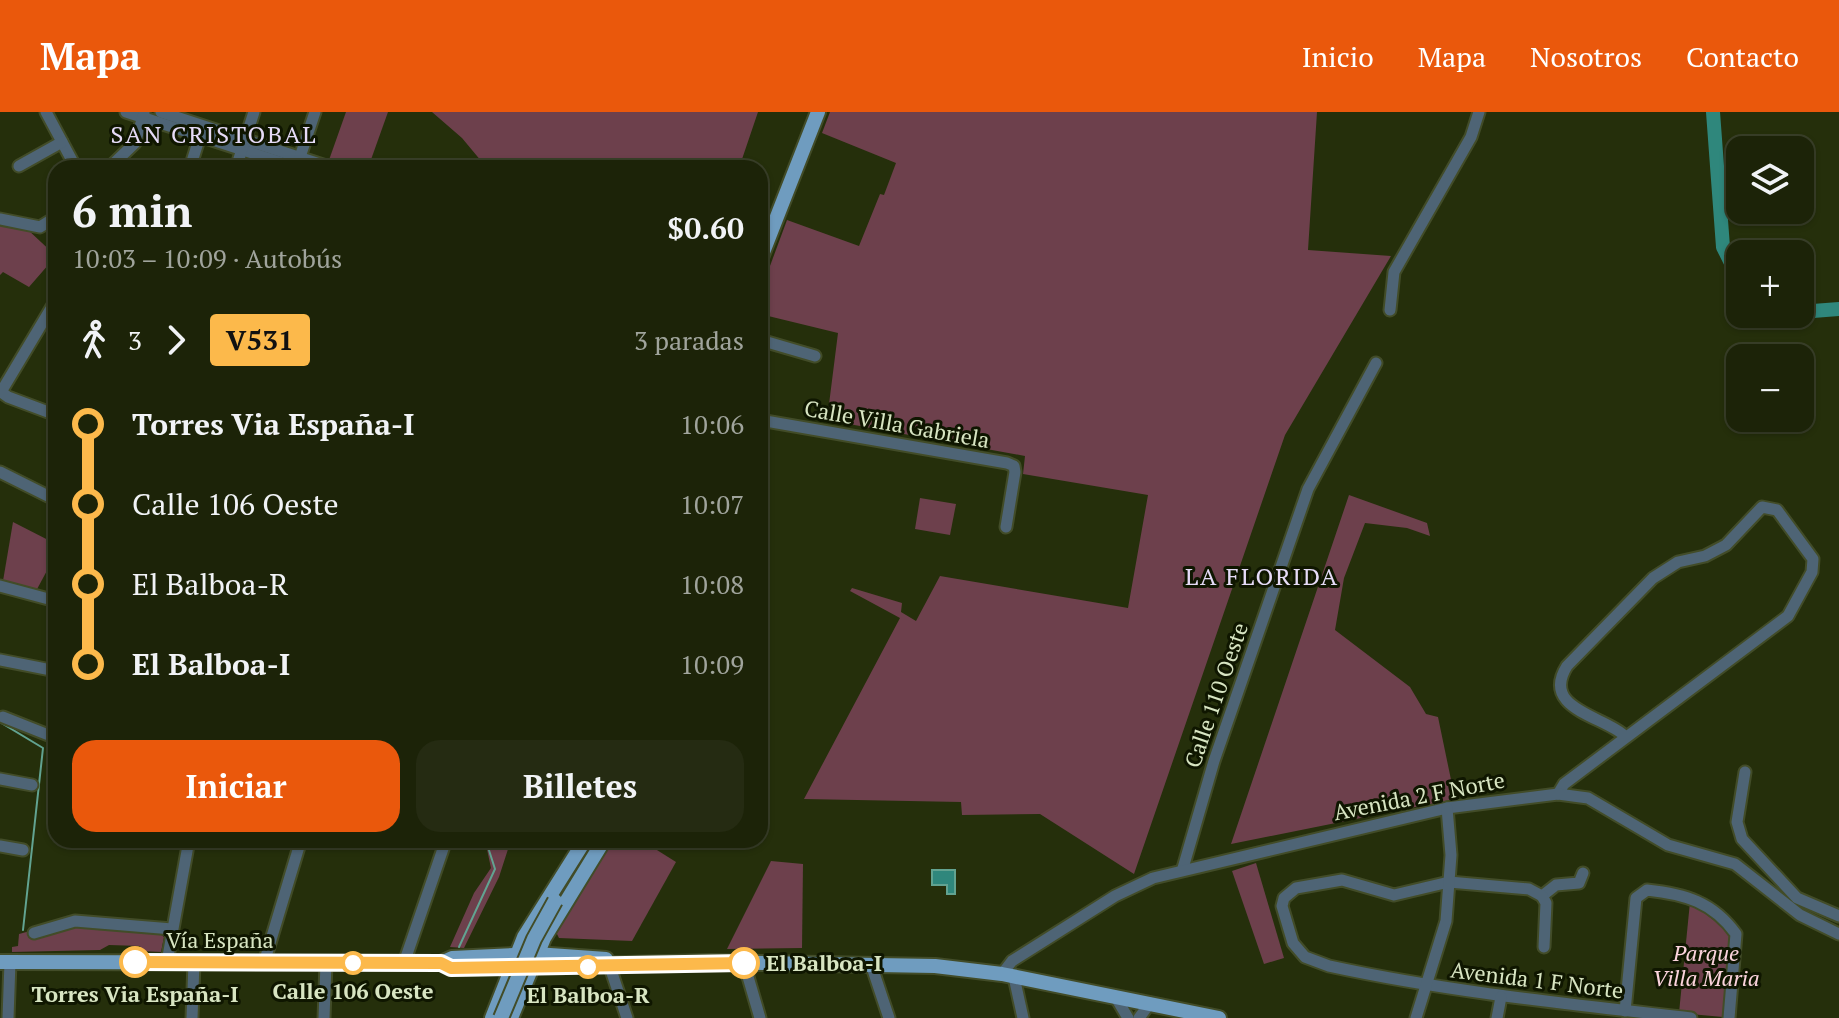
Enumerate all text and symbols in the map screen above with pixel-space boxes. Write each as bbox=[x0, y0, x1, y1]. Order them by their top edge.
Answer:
text: Mapa bbox=[40, 31, 141, 81]
text: Inicio bbox=[1302, 38, 1374, 75]
text: Mapa bbox=[1418, 38, 1486, 75]
text: Nosotros bbox=[1530, 38, 1642, 75]
text: Contacto bbox=[1686, 38, 1799, 75]
district label: SAN CRISTOBAL bbox=[110, 118, 318, 150]
map controls bbox=[1726, 136, 1814, 432]
button: layers bbox=[1726, 136, 1814, 224]
text: 6 min bbox=[72, 181, 192, 240]
text: $0.60 bbox=[667, 208, 744, 248]
button: + bbox=[1726, 240, 1814, 328]
text: 10:03 – 10:09 · Autobús bbox=[72, 241, 342, 275]
icon: walk bbox=[72, 318, 116, 362]
icon: forward bbox=[154, 318, 198, 362]
text: V531 bbox=[226, 321, 294, 358]
text: 3 bbox=[128, 323, 142, 357]
text: 3 paradas bbox=[634, 323, 744, 357]
button: − bbox=[1726, 344, 1814, 432]
street label: Calle Villa Gabriela bbox=[802, 393, 992, 454]
text: Torres Via España-I bbox=[132, 404, 414, 444]
text: 10:06 bbox=[680, 407, 744, 441]
text: Calle 106 Oeste bbox=[132, 484, 339, 524]
text: 10:07 bbox=[680, 487, 744, 521]
district label: LA FLORIDA bbox=[1185, 560, 1339, 592]
text: El Balboa-R bbox=[132, 564, 288, 604]
text: 10:08 bbox=[680, 567, 744, 601]
street label: Calle 110 Oeste bbox=[1177, 618, 1254, 771]
text: El Balboa-I bbox=[132, 644, 290, 684]
text: 10:09 bbox=[680, 647, 744, 681]
button: Iniciar bbox=[72, 740, 400, 832]
button: Billetes bbox=[416, 740, 744, 832]
street label: Avenida 2 F Norte bbox=[1331, 765, 1507, 826]
street label: Vía España bbox=[166, 925, 274, 954]
park label: Parque Villa Maria bbox=[1652, 938, 1760, 992]
marker: Torres Via España-I bbox=[120, 947, 150, 977]
marker: El Balboa-I bbox=[729, 948, 759, 978]
place label: El Balboa-I bbox=[766, 948, 882, 977]
marker: Calle 106 Oeste bbox=[342, 952, 364, 974]
street label: Avenida 1 F Norte bbox=[1449, 955, 1625, 1004]
marker: El Balboa-R bbox=[577, 956, 599, 978]
place label: Calle 106 Oeste bbox=[272, 976, 434, 1005]
place label: Torres Via España-I bbox=[31, 979, 239, 1008]
place label: El Balboa-R bbox=[526, 980, 650, 1009]

